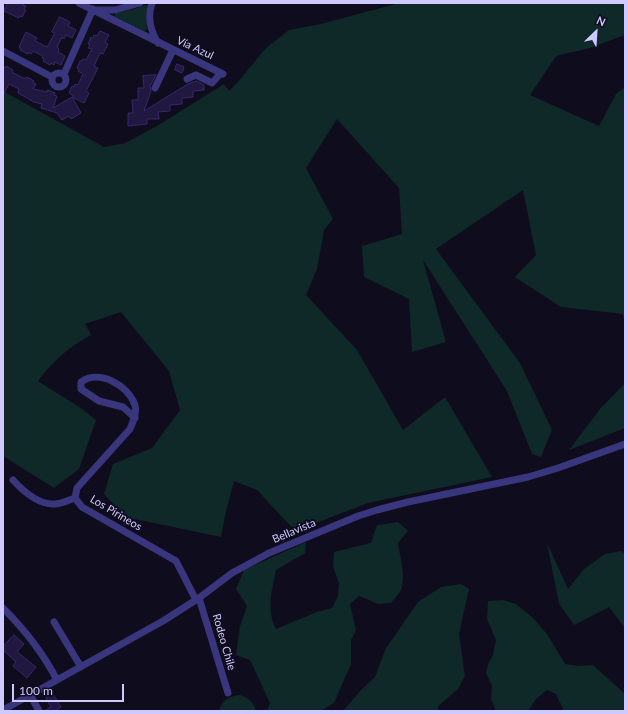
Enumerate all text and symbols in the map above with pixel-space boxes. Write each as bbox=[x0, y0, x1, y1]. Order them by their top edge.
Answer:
north arrow bbox=[576, 12, 616, 52]
text: N bbox=[595, 13, 608, 28]
street label: Vía Azul bbox=[174, 34, 216, 62]
street label: Los Pirineos bbox=[88, 492, 144, 534]
street label: Bellavista bbox=[270, 516, 318, 546]
street label: Rodeo Chile bbox=[210, 612, 238, 672]
scale bar bbox=[14, 676, 126, 702]
text: 100 m bbox=[19, 683, 53, 698]

